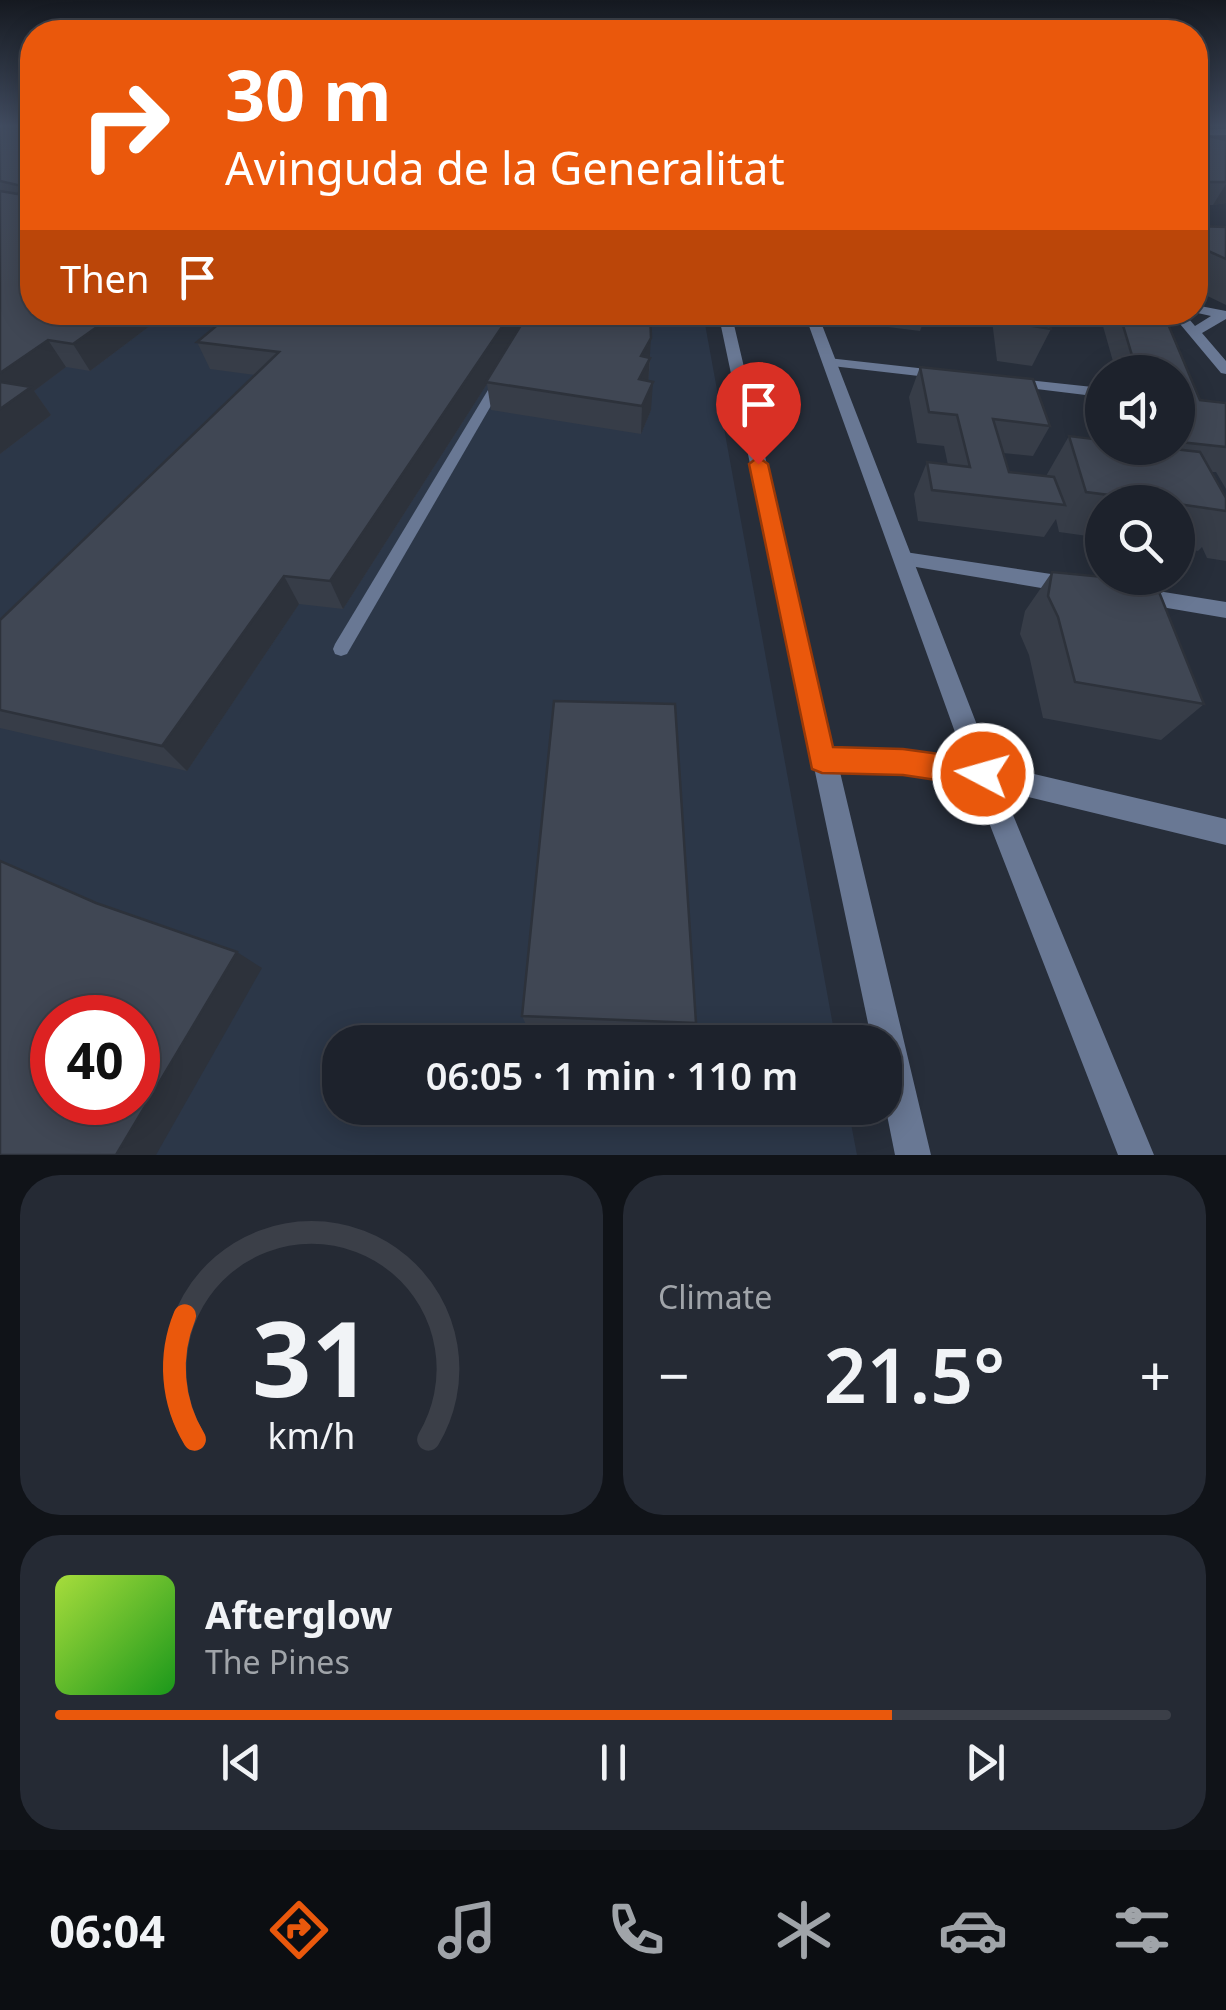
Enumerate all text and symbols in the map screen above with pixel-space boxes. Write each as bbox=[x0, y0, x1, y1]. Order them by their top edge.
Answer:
text: 30 m bbox=[225, 46, 392, 142]
icon: right bbox=[60, 60, 190, 190]
text: Avinguda de la Generalitat bbox=[225, 137, 785, 198]
icon: arrive bbox=[170, 250, 225, 305]
text: Then bbox=[60, 252, 150, 304]
map controls bbox=[1085, 355, 1195, 595]
button: sound bbox=[1085, 355, 1195, 465]
pin bbox=[716, 362, 801, 465]
icon: arrive bbox=[731, 377, 786, 432]
button: search bbox=[1085, 485, 1195, 595]
position arrow bbox=[931, 722, 1035, 826]
speed limit sign: 40 bbox=[30, 995, 160, 1125]
text: 06:05 · 1 min · 110 m bbox=[426, 1049, 798, 1101]
text: Climate bbox=[658, 1275, 772, 1318]
text: 31 bbox=[252, 1286, 371, 1427]
text: 21.5° bbox=[824, 1323, 1005, 1425]
text: − bbox=[658, 1337, 689, 1412]
text: + bbox=[1140, 1337, 1171, 1412]
text: km/h bbox=[268, 1411, 355, 1459]
text: Afterglow bbox=[205, 1588, 393, 1640]
text: The Pines bbox=[205, 1640, 350, 1683]
icon: previous bbox=[214, 1735, 269, 1790]
icon: pause bbox=[586, 1735, 641, 1790]
icon: next bbox=[958, 1735, 1013, 1790]
icon: directions bbox=[264, 1895, 334, 1965]
icon: music bbox=[432, 1895, 502, 1965]
icon: phone bbox=[601, 1895, 671, 1965]
icon: climate bbox=[769, 1895, 839, 1965]
icon: car bbox=[938, 1895, 1008, 1965]
icon: filters bbox=[1107, 1895, 1177, 1965]
text: 06:04 bbox=[49, 1900, 165, 1961]

